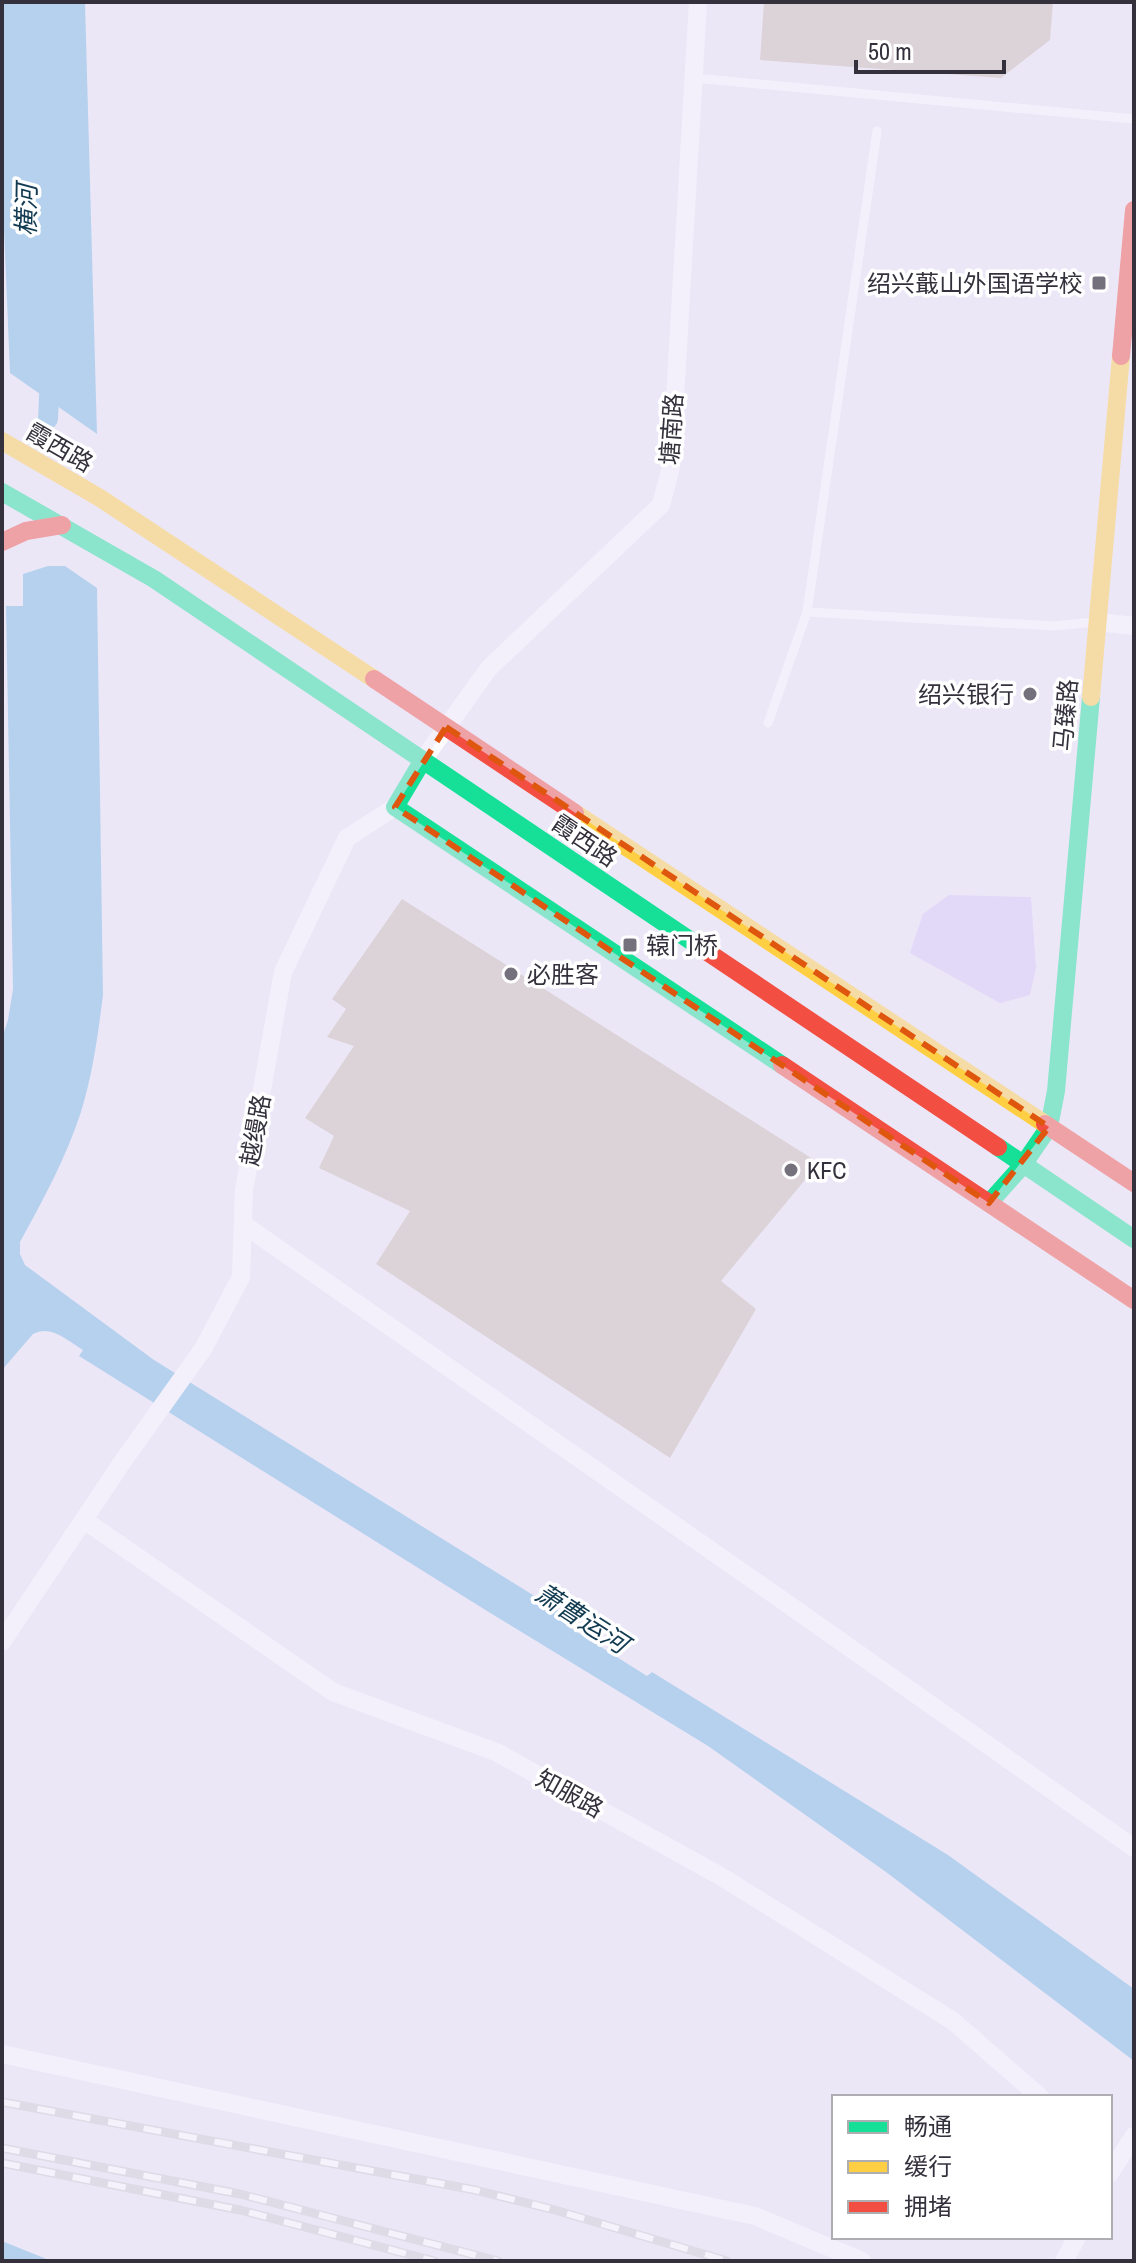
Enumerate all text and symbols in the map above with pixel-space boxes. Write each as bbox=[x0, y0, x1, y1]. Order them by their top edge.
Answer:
scale bar bbox=[856, 24, 1004, 74]
text: 50 m bbox=[868, 35, 912, 67]
water label: 横河 bbox=[8, 179, 44, 236]
place label: 绍兴蕺山外国语学校 bbox=[867, 267, 1083, 299]
marker: 绍兴蕺山外国语学校 bbox=[1090, 274, 1108, 292]
street label: 塘南路 bbox=[653, 392, 689, 466]
street label: 霞西路 bbox=[21, 415, 99, 479]
place label: 绍兴银行 bbox=[918, 678, 1014, 710]
street label: 马臻路 bbox=[1046, 678, 1084, 752]
marker: 绍兴银行 bbox=[1021, 685, 1039, 703]
street label: 霞西路 bbox=[546, 807, 624, 873]
place label: 辕门桥 bbox=[646, 929, 718, 961]
marker: 辕门桥 bbox=[621, 936, 639, 954]
place label: 必胜客 bbox=[527, 958, 599, 990]
marker: 必胜客 bbox=[502, 965, 520, 983]
street label: 越缦路 bbox=[233, 1092, 277, 1168]
place label: KFC bbox=[807, 1154, 846, 1186]
marker: KFC bbox=[782, 1161, 800, 1179]
water label: 萧曹运河 bbox=[529, 1575, 639, 1664]
street label: 知服路 bbox=[531, 1762, 609, 1824]
legend bbox=[832, 2095, 1112, 2239]
text: 畅通 bbox=[904, 2110, 952, 2142]
text: 缓行 bbox=[904, 2150, 952, 2182]
text: 拥堵 bbox=[904, 2190, 952, 2222]

